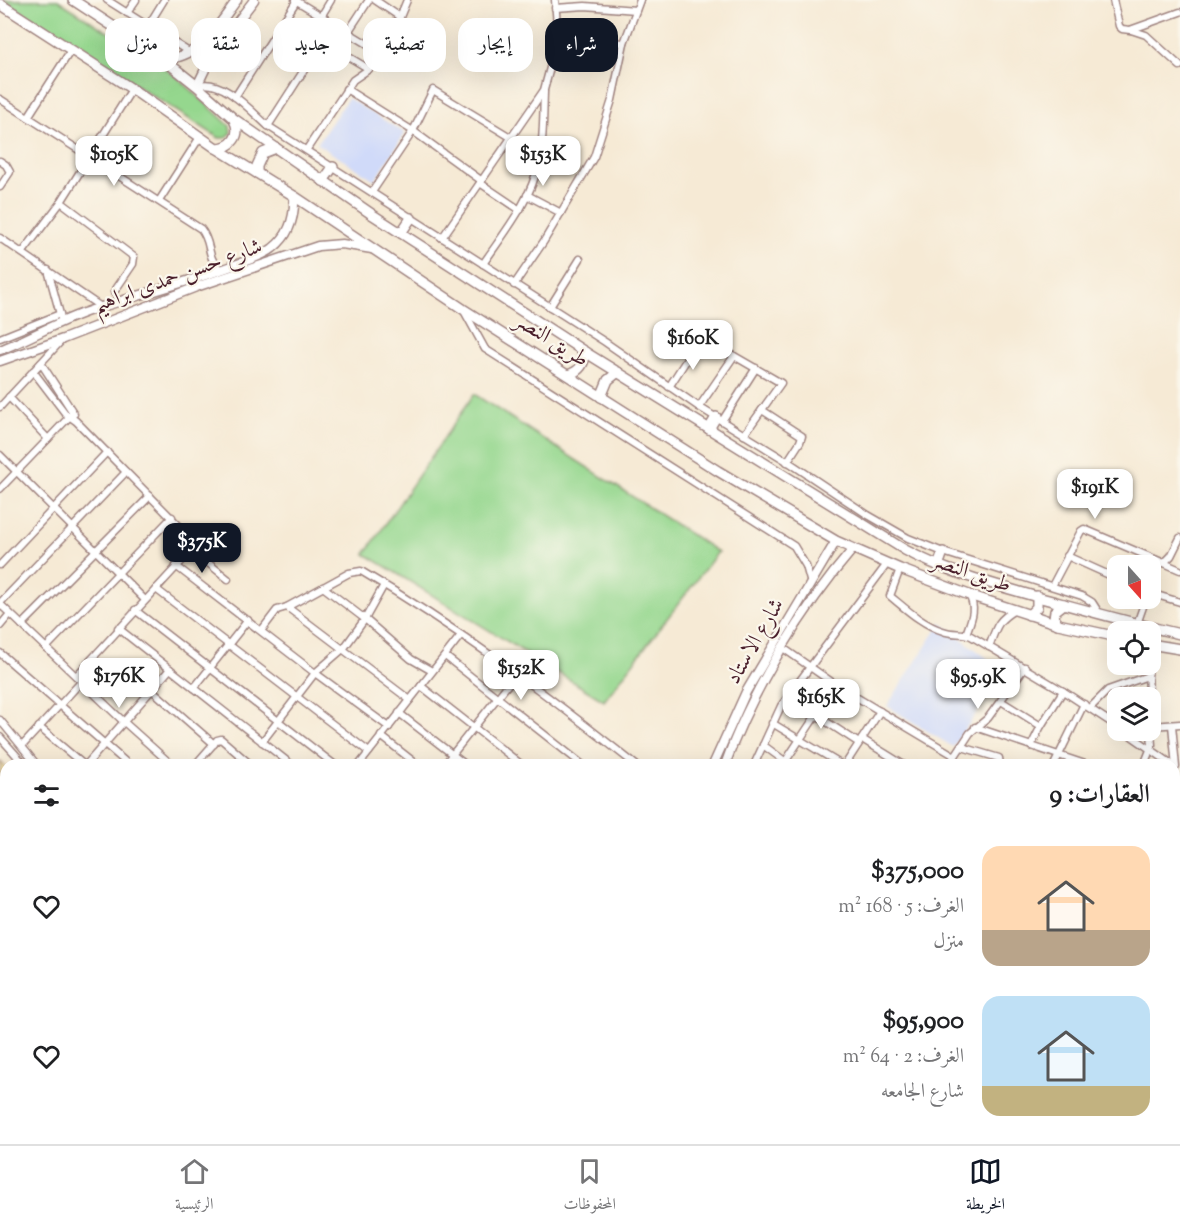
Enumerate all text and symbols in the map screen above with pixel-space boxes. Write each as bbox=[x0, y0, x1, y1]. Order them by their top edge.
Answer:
chip: منزل bbox=[105, 18, 179, 72]
chip: شقة bbox=[191, 18, 261, 72]
chip: جديد bbox=[273, 18, 351, 72]
chip: تصفية bbox=[363, 18, 446, 72]
chip: إيجار bbox=[458, 18, 533, 72]
chip: شراء bbox=[545, 18, 618, 72]
pin: $105K bbox=[72, 136, 156, 187]
pin: $153K bbox=[501, 136, 585, 187]
text: $105K bbox=[89, 141, 139, 170]
text: $153K bbox=[520, 141, 566, 170]
street label: شارع حسن حمدى ابراهيم bbox=[89, 231, 268, 325]
street label: طريق النصر bbox=[506, 305, 594, 376]
pin: $160K bbox=[651, 320, 735, 371]
text: $160K bbox=[667, 325, 719, 354]
pin: $191K bbox=[1053, 469, 1137, 520]
text: $191K bbox=[1071, 474, 1119, 503]
pin: $375K bbox=[160, 523, 244, 574]
text: $375K bbox=[177, 528, 227, 557]
street label: طريق النصر bbox=[925, 545, 1015, 603]
north arrow bbox=[1107, 555, 1161, 609]
map controls bbox=[1107, 555, 1161, 741]
street label: شارع الاستاد bbox=[718, 593, 794, 691]
button: locate bbox=[1107, 621, 1161, 675]
pin: $152K bbox=[479, 650, 563, 701]
text: $152K bbox=[497, 655, 545, 684]
pin: $176K bbox=[77, 658, 161, 709]
pin: $95.9K bbox=[929, 659, 1027, 710]
text: $176K bbox=[93, 663, 145, 692]
text: $95.9K bbox=[950, 664, 1006, 693]
pin: $165K bbox=[779, 679, 863, 730]
text: $165K bbox=[797, 684, 845, 713]
button: layers bbox=[1107, 687, 1161, 741]
text: العقارات: 9 bbox=[1049, 777, 1150, 814]
icon: filters bbox=[30, 779, 63, 812]
text: $375,000 bbox=[871, 853, 964, 890]
icon: home bbox=[1030, 870, 1102, 942]
icon: heart bbox=[30, 890, 63, 923]
text: الغرف: 5 · 168 m² bbox=[838, 893, 964, 922]
text: منزل bbox=[933, 928, 964, 957]
text: $95,900 bbox=[882, 1003, 964, 1040]
icon: home bbox=[1030, 1020, 1102, 1092]
icon: heart bbox=[30, 1040, 63, 1073]
text: الغرف: 2 · 64 m² bbox=[843, 1043, 964, 1072]
text: شارع الجامعه bbox=[881, 1078, 964, 1107]
tab: الرئيسية bbox=[175, 1155, 213, 1219]
tab: المحفوظات bbox=[563, 1155, 616, 1219]
tab: الخريطة bbox=[966, 1155, 1005, 1219]

